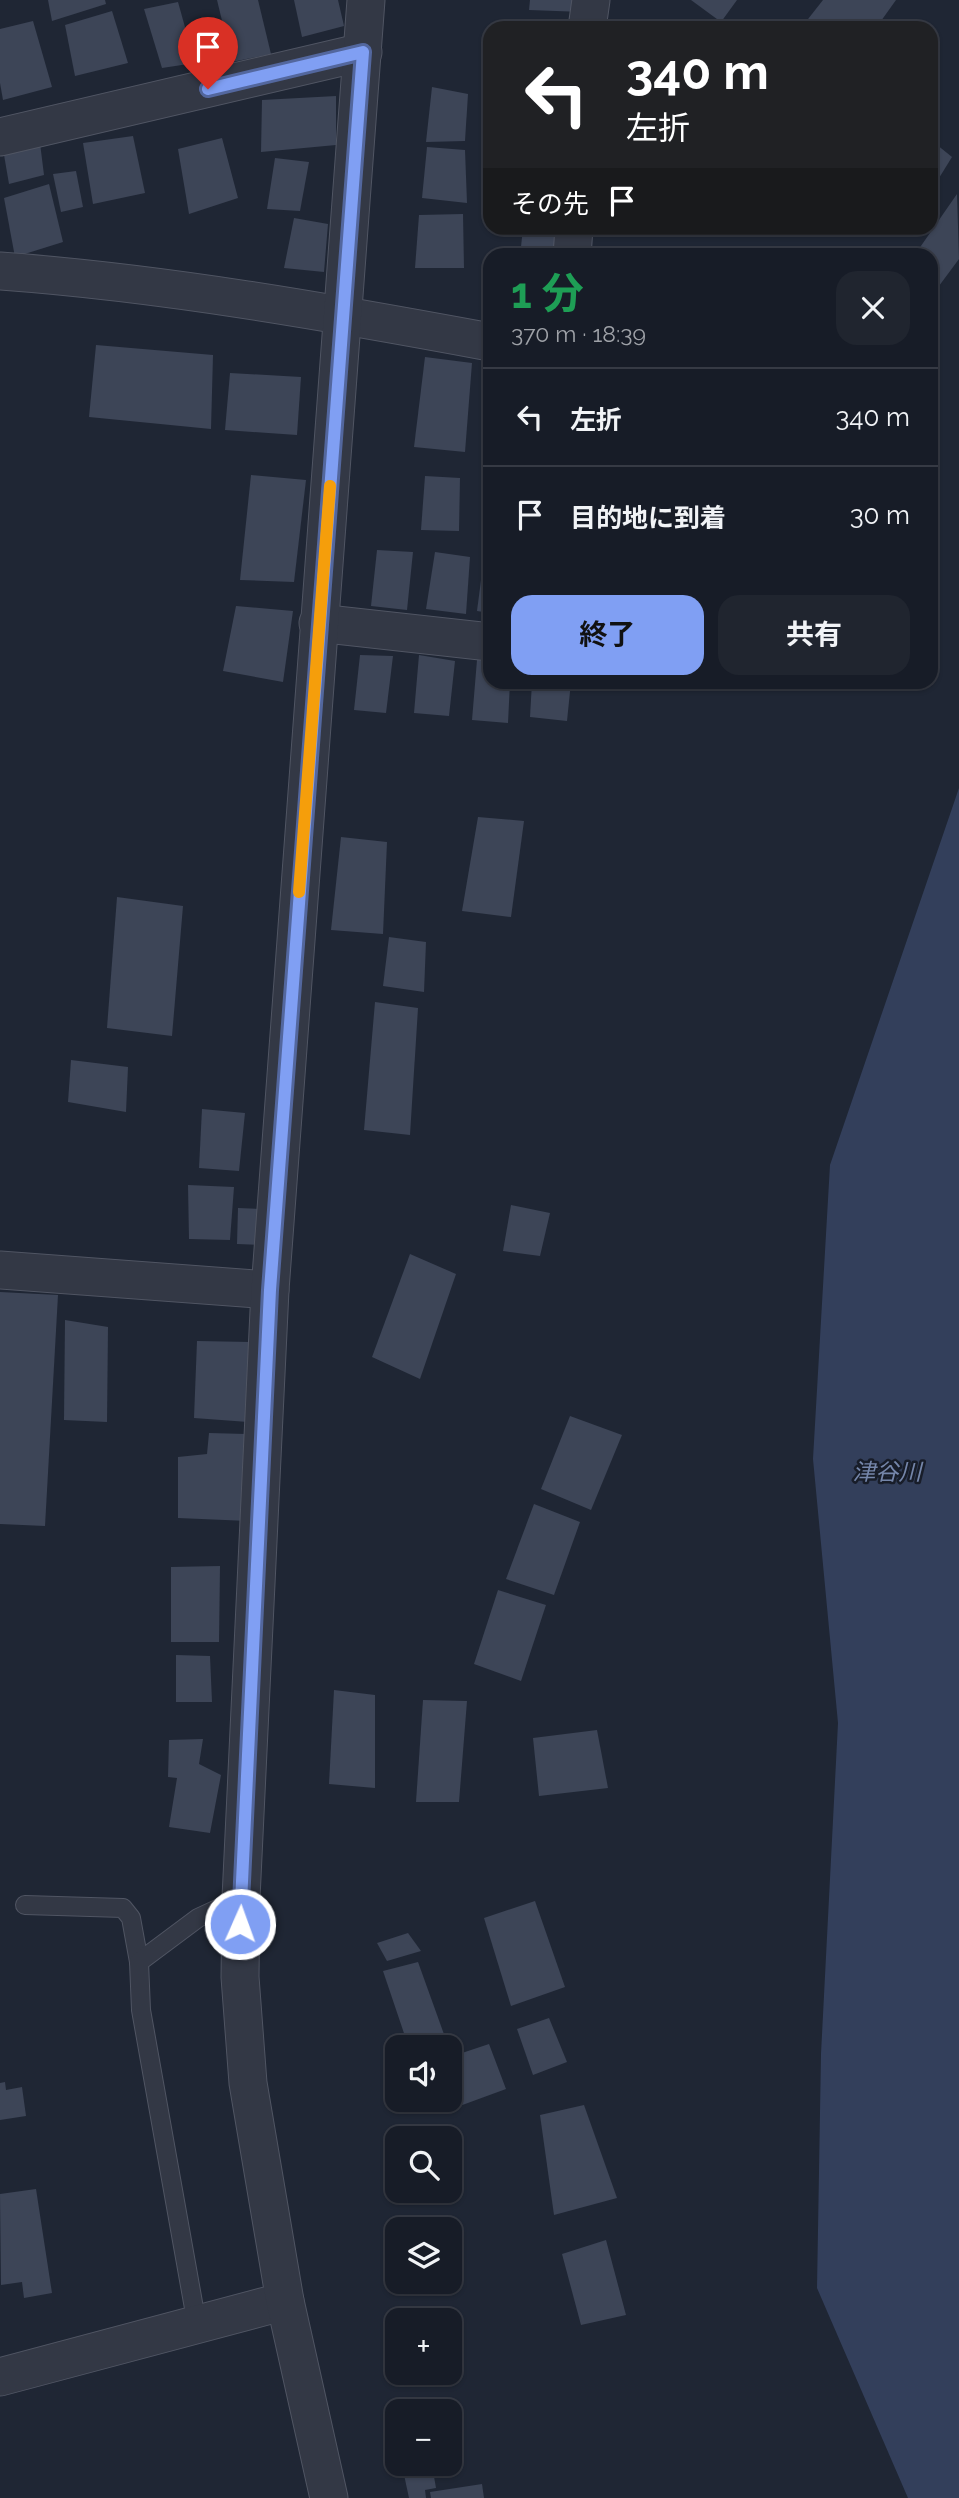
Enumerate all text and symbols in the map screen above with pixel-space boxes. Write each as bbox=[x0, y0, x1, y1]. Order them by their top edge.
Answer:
pin bbox=[178, 17, 238, 89]
icon: arrive bbox=[189, 28, 227, 66]
text: 340 m bbox=[626, 43, 769, 100]
icon: left bbox=[511, 49, 602, 140]
text: 左折 bbox=[626, 109, 690, 146]
icon: arrive bbox=[603, 182, 641, 220]
text: その先 bbox=[511, 189, 589, 219]
text: 1 分 bbox=[511, 269, 584, 318]
button: close bbox=[836, 271, 910, 345]
text: 370 m · 18:39 bbox=[511, 320, 646, 347]
icon: left bbox=[511, 398, 549, 436]
text: 340 m bbox=[835, 402, 910, 432]
text: 左折 bbox=[570, 405, 622, 435]
icon: arrive bbox=[511, 496, 549, 534]
text: 30 m bbox=[850, 500, 910, 530]
text: 目的地に到着 bbox=[570, 503, 726, 533]
button: 終了 bbox=[511, 595, 704, 675]
button: 共有 bbox=[718, 595, 910, 675]
water label: 津谷川 bbox=[853, 1458, 925, 1485]
position arrow bbox=[203, 1887, 277, 1961]
map controls bbox=[385, 2035, 462, 2476]
button: sound bbox=[385, 2035, 462, 2112]
button: search bbox=[385, 2126, 462, 2203]
button: layers bbox=[385, 2217, 462, 2294]
button: + bbox=[385, 2308, 462, 2385]
button: − bbox=[385, 2399, 462, 2476]

